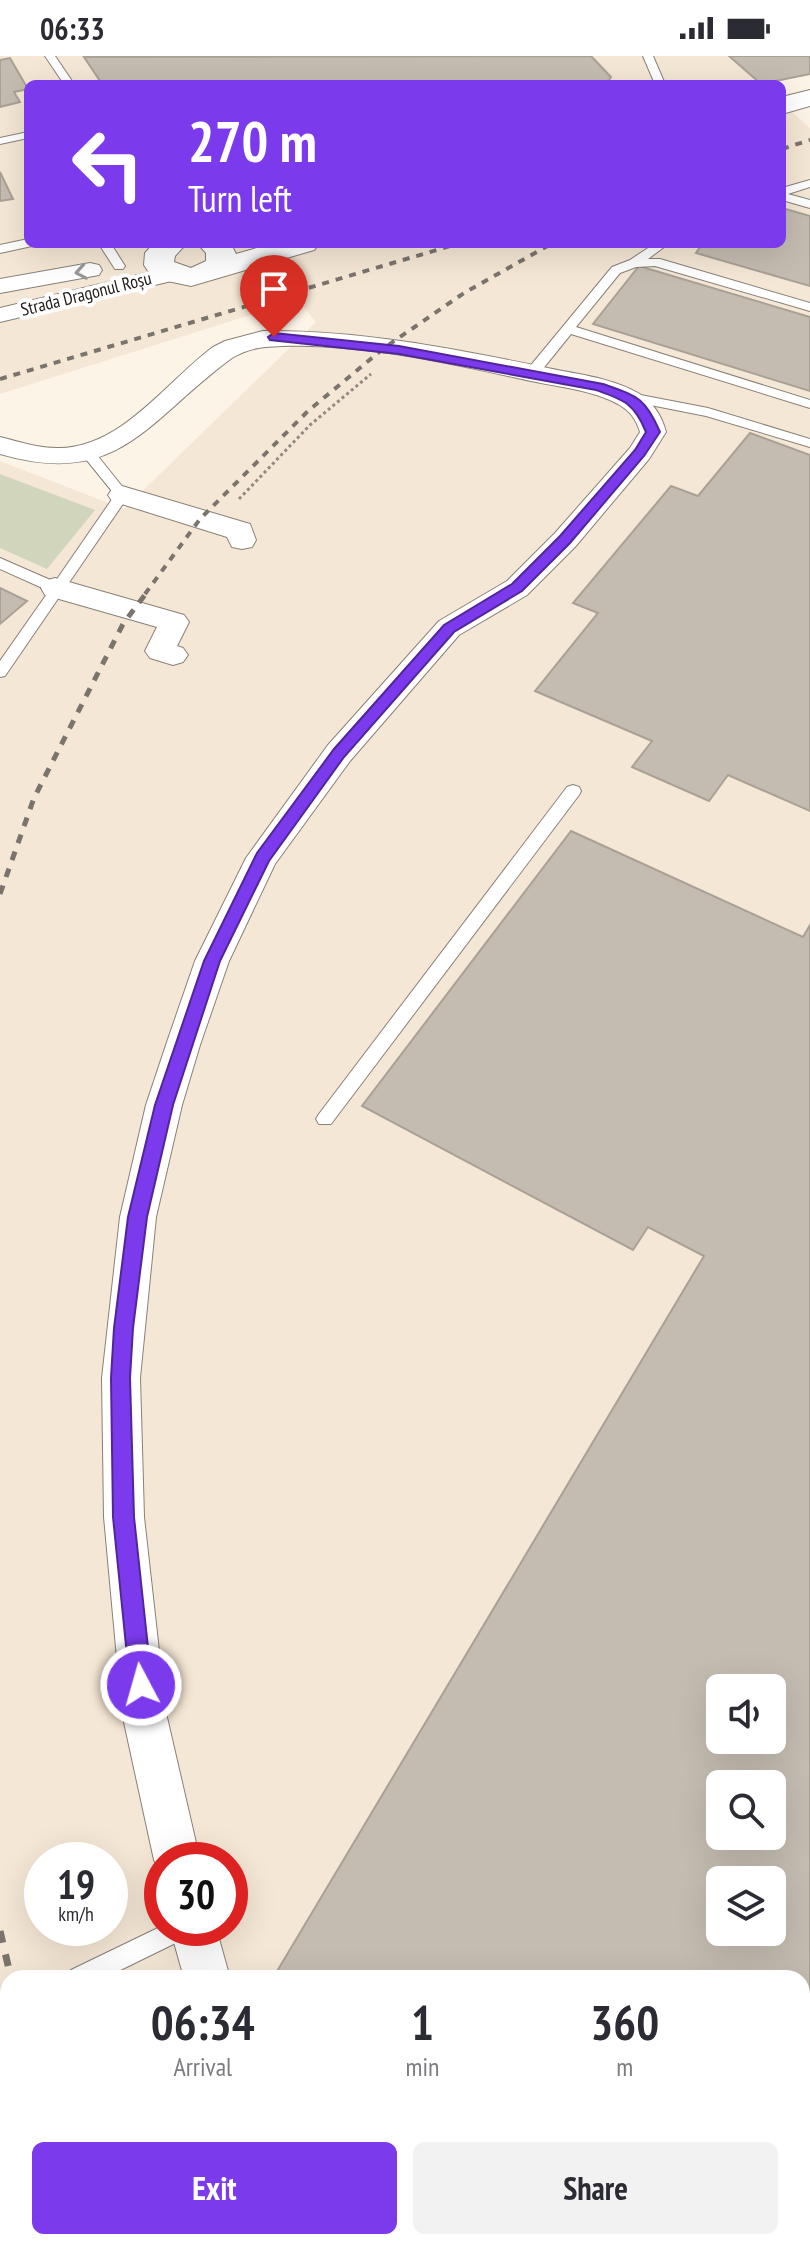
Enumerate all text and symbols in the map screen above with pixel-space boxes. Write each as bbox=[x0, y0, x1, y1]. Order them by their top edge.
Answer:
text: 06:33 bbox=[40, 9, 105, 48]
text: 270 m bbox=[188, 105, 317, 177]
icon: left bbox=[56, 112, 160, 216]
text: Turn left bbox=[188, 175, 292, 222]
pin bbox=[240, 255, 308, 337]
one-way arrow bbox=[75, 263, 88, 280]
street label: Strada Dragonul Roșu bbox=[18, 266, 154, 321]
icon: arrive bbox=[252, 267, 296, 311]
position arrow bbox=[99, 1643, 183, 1727]
map controls bbox=[706, 1674, 786, 1946]
button: sound bbox=[706, 1674, 786, 1754]
button: search bbox=[706, 1770, 786, 1850]
speed limit sign: 30 bbox=[144, 1842, 248, 1946]
text: 19 bbox=[57, 1858, 95, 1910]
button: layers bbox=[706, 1866, 786, 1946]
text: km/h bbox=[58, 1901, 94, 1927]
text: 06:34 bbox=[151, 1991, 255, 2053]
text: 1 bbox=[411, 1991, 434, 2053]
text: 360 bbox=[590, 1991, 659, 2053]
text: Arrival bbox=[173, 2050, 232, 2083]
text: min bbox=[405, 2050, 439, 2083]
text: m bbox=[616, 2050, 633, 2083]
button: Exit bbox=[32, 2142, 397, 2234]
button: Share bbox=[413, 2142, 778, 2234]

